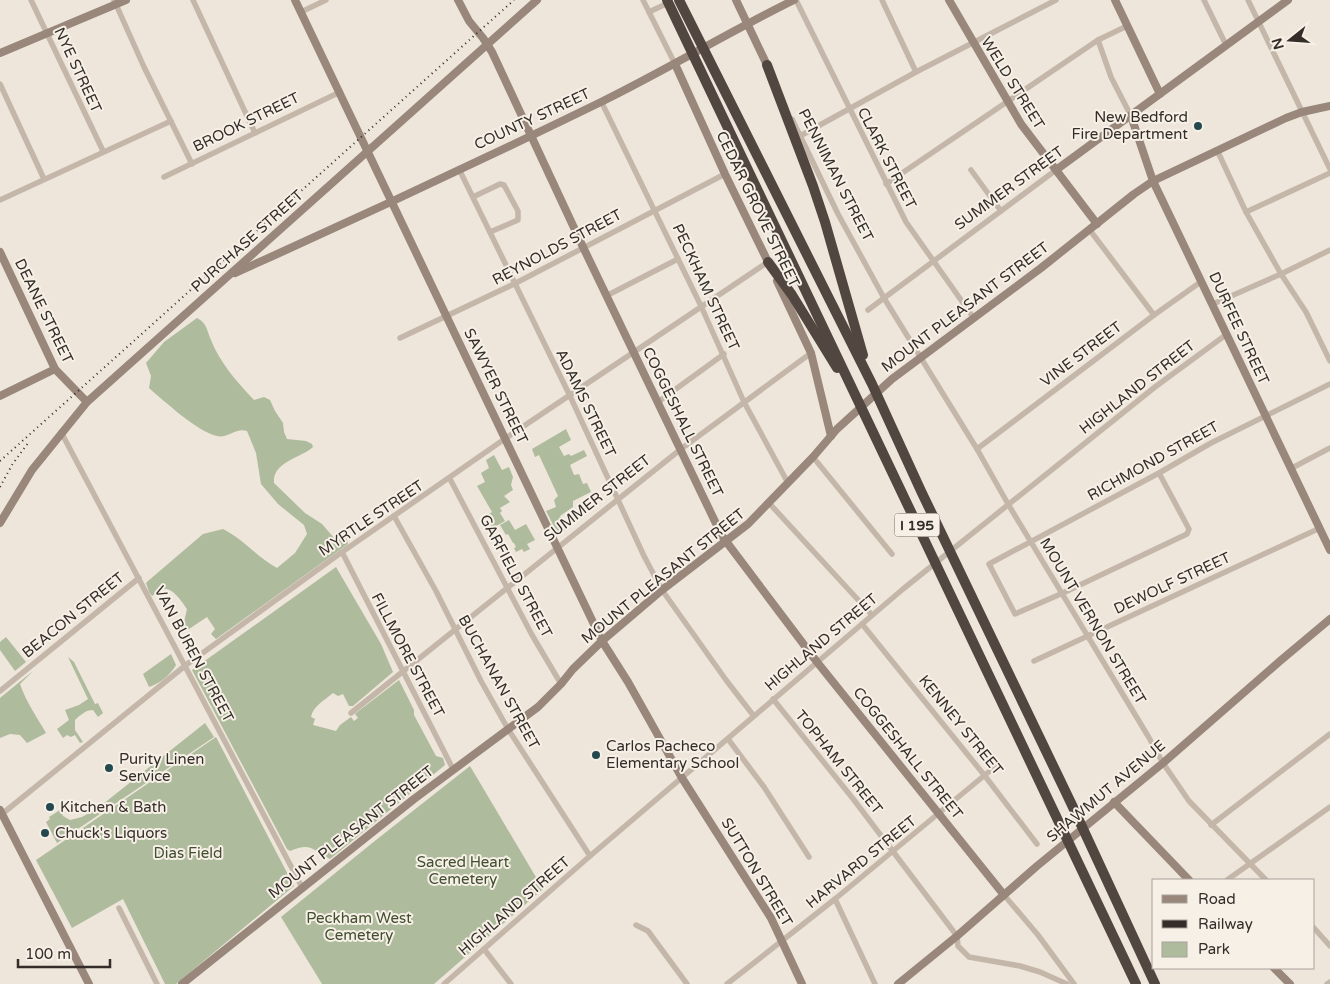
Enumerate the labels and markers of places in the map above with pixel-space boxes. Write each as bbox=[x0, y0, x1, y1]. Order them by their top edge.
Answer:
place label: New Bedford Fire Department bbox=[1072, 108, 1188, 143]
marker: New Bedford Fire Department bbox=[1192, 120, 1204, 132]
place label: Carlos Pacheco Elementary School bbox=[606, 737, 739, 772]
marker: Carlos Pacheco Elementary School bbox=[590, 749, 602, 761]
place label: Purity Linen Service bbox=[119, 750, 204, 785]
marker: Purity Linen Service bbox=[103, 762, 115, 774]
place label: Kitchen & Bath bbox=[60, 798, 166, 816]
marker: Kitchen & Bath bbox=[44, 801, 56, 813]
place label: Chuck's Liquors bbox=[55, 824, 167, 842]
marker: Chuck's Liquors bbox=[39, 827, 51, 839]

